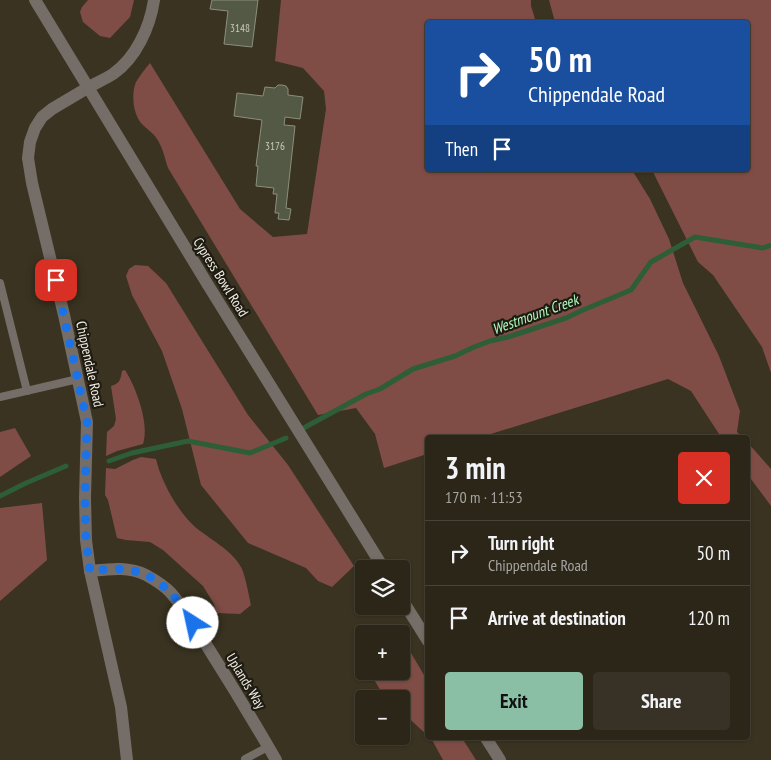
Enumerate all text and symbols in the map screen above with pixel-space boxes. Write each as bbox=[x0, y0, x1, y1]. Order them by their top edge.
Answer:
house number: 3148 bbox=[230, 21, 250, 35]
text: 50 m bbox=[528, 36, 592, 82]
icon: right bbox=[445, 40, 510, 105]
text: Chippendale Road bbox=[528, 80, 665, 108]
icon: arrive bbox=[488, 135, 516, 163]
text: Then bbox=[445, 137, 478, 161]
house number: 3176 bbox=[265, 139, 285, 153]
street label: Cypress Bowl Road bbox=[189, 234, 253, 320]
pin bbox=[35, 259, 77, 301]
icon: arrive bbox=[42, 266, 70, 294]
water label: Westmount Creek bbox=[489, 289, 583, 338]
street label: Chippendale Road bbox=[72, 319, 108, 409]
text: 3 min bbox=[445, 448, 506, 487]
button: close bbox=[678, 452, 730, 504]
text: 170 m · 11:53 bbox=[445, 487, 523, 507]
text: Turn right bbox=[488, 531, 554, 555]
icon: right bbox=[445, 539, 473, 567]
text: 50 m bbox=[697, 541, 730, 565]
text: Chippendale Road bbox=[488, 555, 588, 575]
map controls bbox=[355, 560, 410, 745]
button: layers bbox=[355, 560, 410, 615]
position arrow bbox=[166, 596, 218, 648]
icon: arrive bbox=[445, 604, 473, 632]
text: Arrive at destination bbox=[488, 606, 626, 630]
text: 120 m bbox=[688, 606, 730, 630]
button: + bbox=[355, 625, 410, 680]
street label: Uplands Way bbox=[222, 650, 270, 713]
button: Exit bbox=[445, 672, 583, 730]
button: Share bbox=[593, 672, 730, 730]
button: − bbox=[355, 690, 410, 745]

